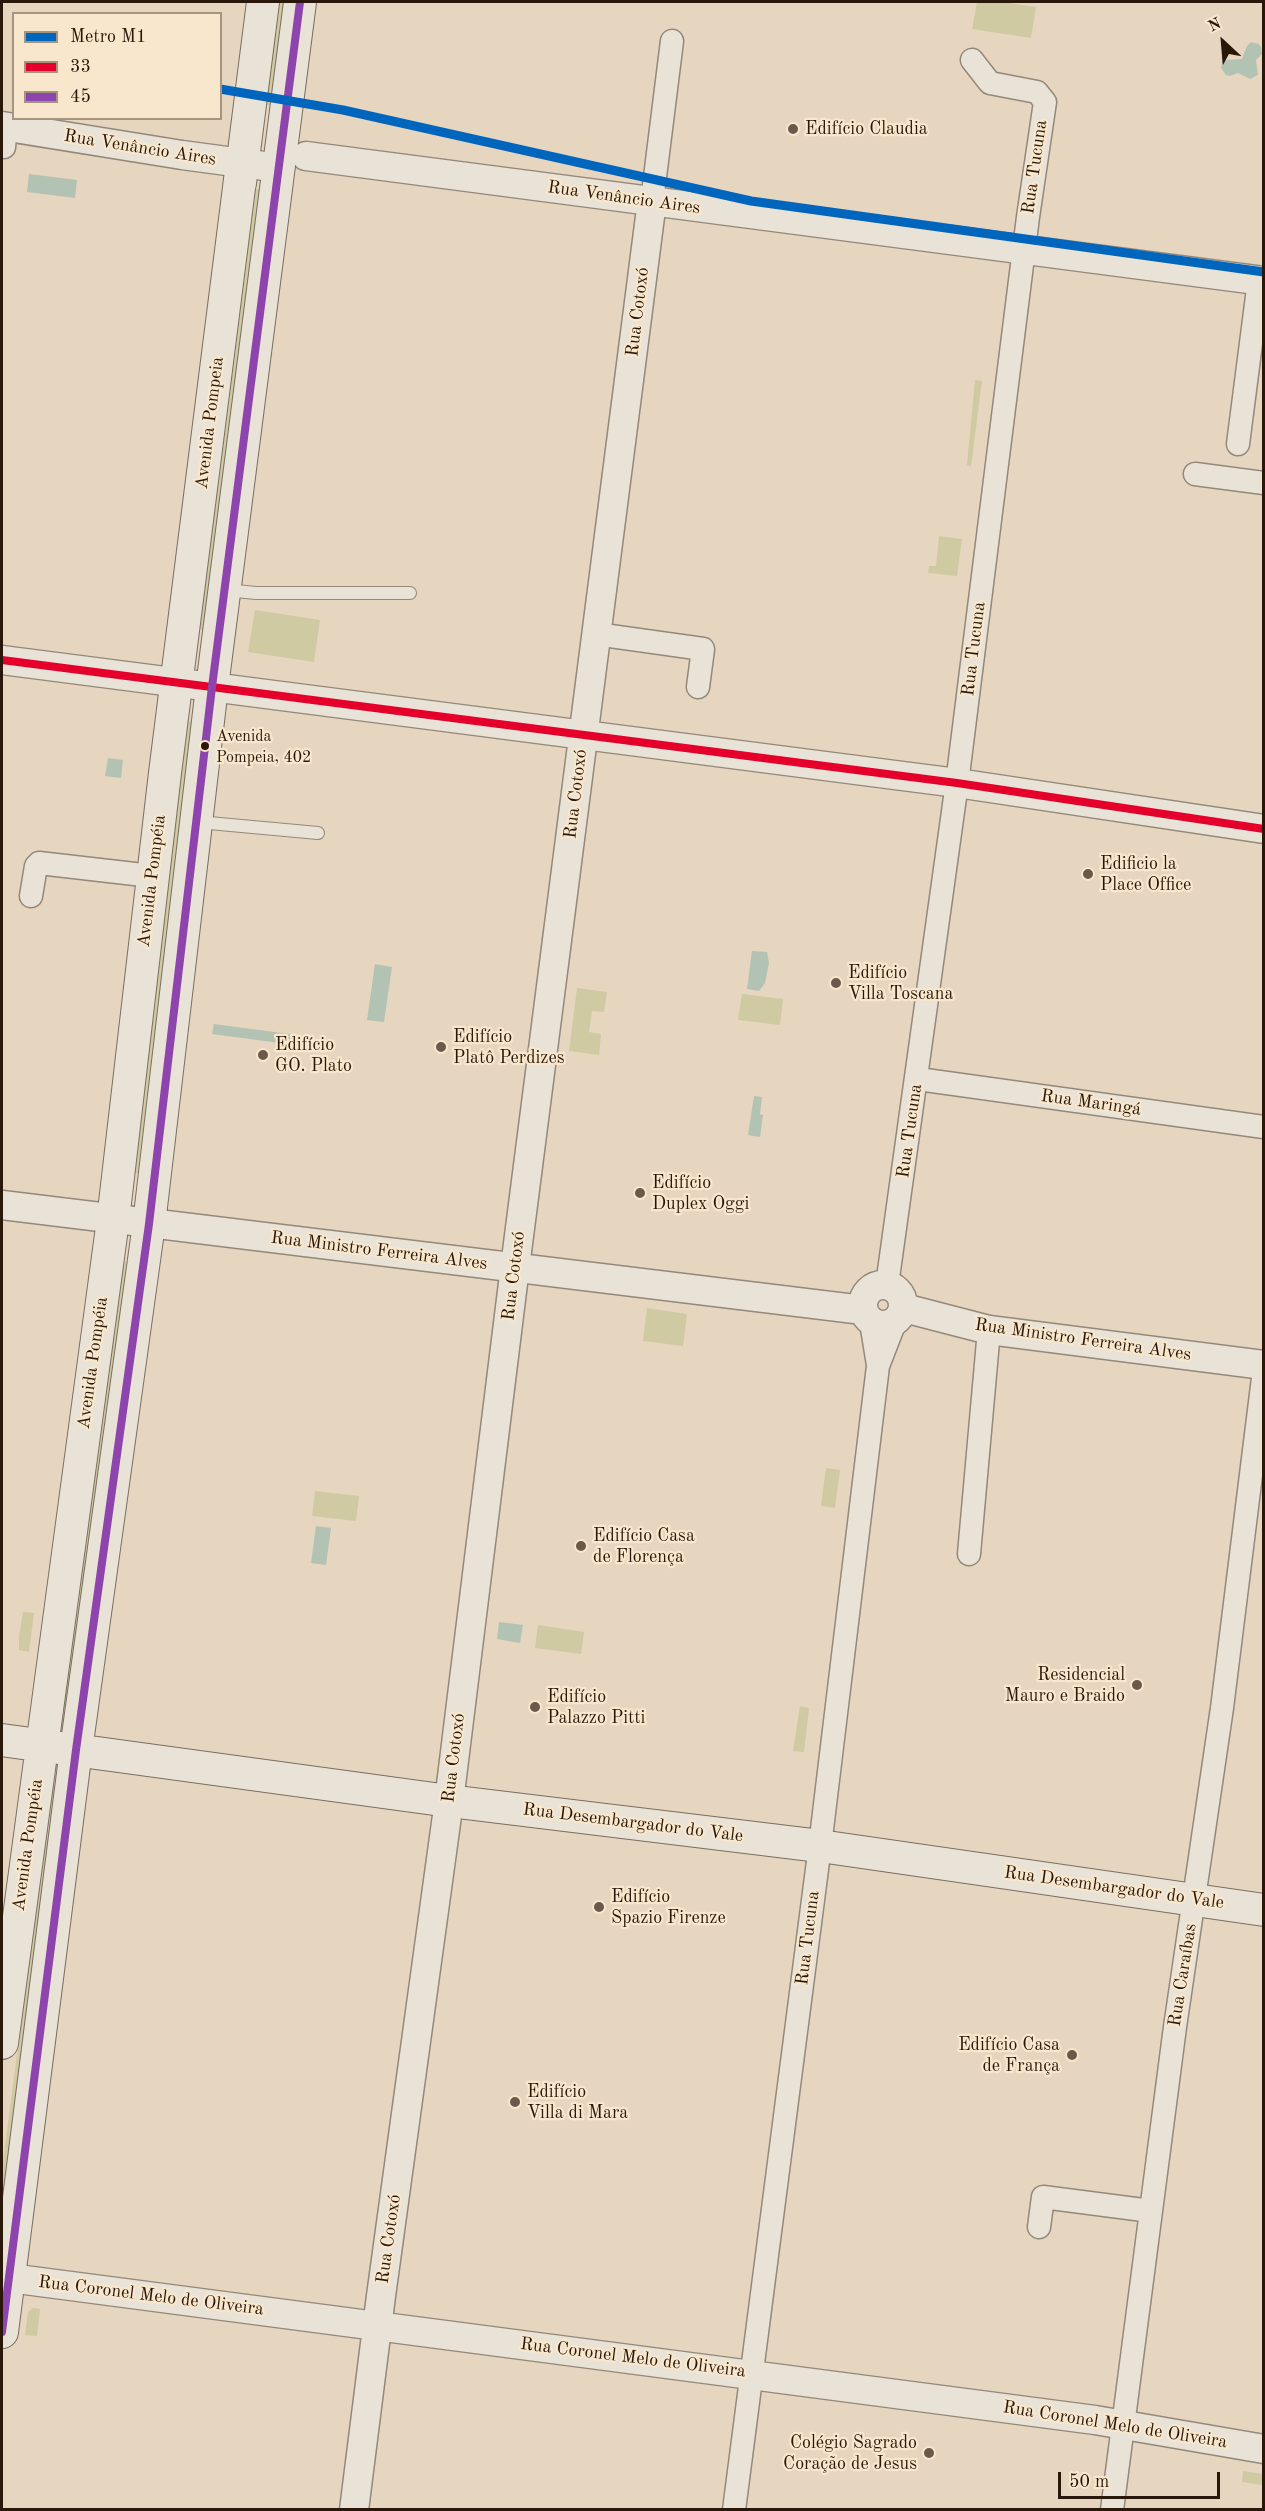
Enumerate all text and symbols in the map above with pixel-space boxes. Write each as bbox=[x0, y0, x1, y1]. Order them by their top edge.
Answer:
legend bbox=[12, 12, 222, 120]
north arrow bbox=[1193, 12, 1253, 72]
text: N bbox=[1206, 16, 1224, 36]
text: Metro M1 bbox=[70, 28, 147, 46]
text: 33 bbox=[70, 58, 91, 76]
text: 45 bbox=[70, 88, 91, 106]
place label: Edifício Claudia bbox=[805, 118, 928, 140]
street label: Rua Tucuna bbox=[1018, 118, 1052, 216]
marker: Edifício Claudia bbox=[786, 122, 800, 136]
street label: Rua Venâncio Aires bbox=[62, 125, 218, 171]
street label: Rua Venâncio Aires bbox=[546, 177, 702, 219]
street label: Rua Cotoxó bbox=[622, 266, 654, 358]
street label: Avenida Pompeia bbox=[191, 356, 229, 490]
street label: Rua Tucuna bbox=[957, 601, 991, 697]
place label: Avenida Pompeia, 402 bbox=[216, 727, 311, 765]
marker: Avenida Pompeia, 402 bbox=[199, 740, 211, 752]
street label: Rua Cotoxó bbox=[560, 748, 592, 840]
street label: Avenida Pompéia bbox=[133, 814, 171, 948]
place label: Edificio la Place Office bbox=[1100, 853, 1191, 896]
marker: Edificio la Place Office bbox=[1081, 867, 1095, 881]
place label: Edifício Villa Toscana bbox=[848, 962, 953, 1004]
marker: Edifício Villa Toscana bbox=[829, 976, 843, 990]
place label: Edifício Platô Perdizes bbox=[453, 1026, 564, 1068]
place label: Edifício GO. Plato bbox=[275, 1034, 352, 1076]
marker: Edifício Platô Perdizes bbox=[434, 1040, 448, 1054]
marker: Edifício GO. Plato bbox=[256, 1048, 270, 1062]
street label: Rua Tucuna bbox=[893, 1082, 927, 1180]
street label: Rua Maringá bbox=[1039, 1085, 1143, 1121]
place label: Edifício Duplex Oggi bbox=[652, 1172, 749, 1214]
marker: Edifício Duplex Oggi bbox=[633, 1186, 647, 1200]
street label: Rua Ministro Ferreira Alves bbox=[269, 1227, 489, 1275]
street label: Rua Cotoxó bbox=[498, 1230, 530, 1322]
street label: Avenida Pompéia bbox=[73, 1295, 113, 1431]
street label: Rua Ministro Ferreira Alves bbox=[973, 1314, 1193, 1366]
place label: Edifício Casa de Florença bbox=[593, 1525, 695, 1568]
marker: Edifício Casa de Florença bbox=[574, 1539, 588, 1553]
place label: Residencial Mauro e Braido bbox=[1005, 1664, 1125, 1706]
marker: Residencial Mauro e Braido bbox=[1130, 1678, 1144, 1692]
place label: Edifício Palazzo Pitti bbox=[547, 1686, 645, 1728]
marker: Edifício Palazzo Pitti bbox=[528, 1700, 542, 1714]
street label: Rua Cotoxó bbox=[438, 1712, 470, 1804]
street label: Avenida Pompéia bbox=[8, 1777, 48, 1913]
street label: Rua Desembargador do Vale bbox=[522, 1799, 744, 1847]
street label: Rua Desembargador do Vale bbox=[1003, 1862, 1225, 1914]
place label: Edifício Spazio Firenze bbox=[611, 1886, 726, 1928]
street label: Rua Tucuna bbox=[791, 1890, 825, 1986]
marker: Edifício Spazio Firenze bbox=[592, 1900, 606, 1914]
street label: Rua Caraíbas bbox=[1164, 1922, 1202, 2028]
place label: Edifício Casa de França bbox=[958, 2034, 1060, 2076]
marker: Edifício Casa de França bbox=[1065, 2048, 1079, 2062]
place label: Edifício Villa di Mara bbox=[527, 2081, 628, 2124]
marker: Edifício Villa di Mara bbox=[508, 2095, 522, 2109]
street label: Rua Cotoxó bbox=[372, 2193, 406, 2285]
street label: Rua Coronel Melo de Oliveira bbox=[37, 2271, 265, 2321]
street label: Rua Coronel Melo de Oliveira bbox=[519, 2333, 747, 2383]
street label: Rua Coronel Melo de Oliveira bbox=[1001, 2397, 1229, 2453]
place label: Colégio Sagrado Coração de Jesus bbox=[783, 2432, 917, 2474]
marker: Colégio Sagrado Coração de Jesus bbox=[922, 2446, 936, 2460]
scale bar bbox=[1061, 2460, 1223, 2498]
text: 50 m bbox=[1069, 2473, 1109, 2491]

